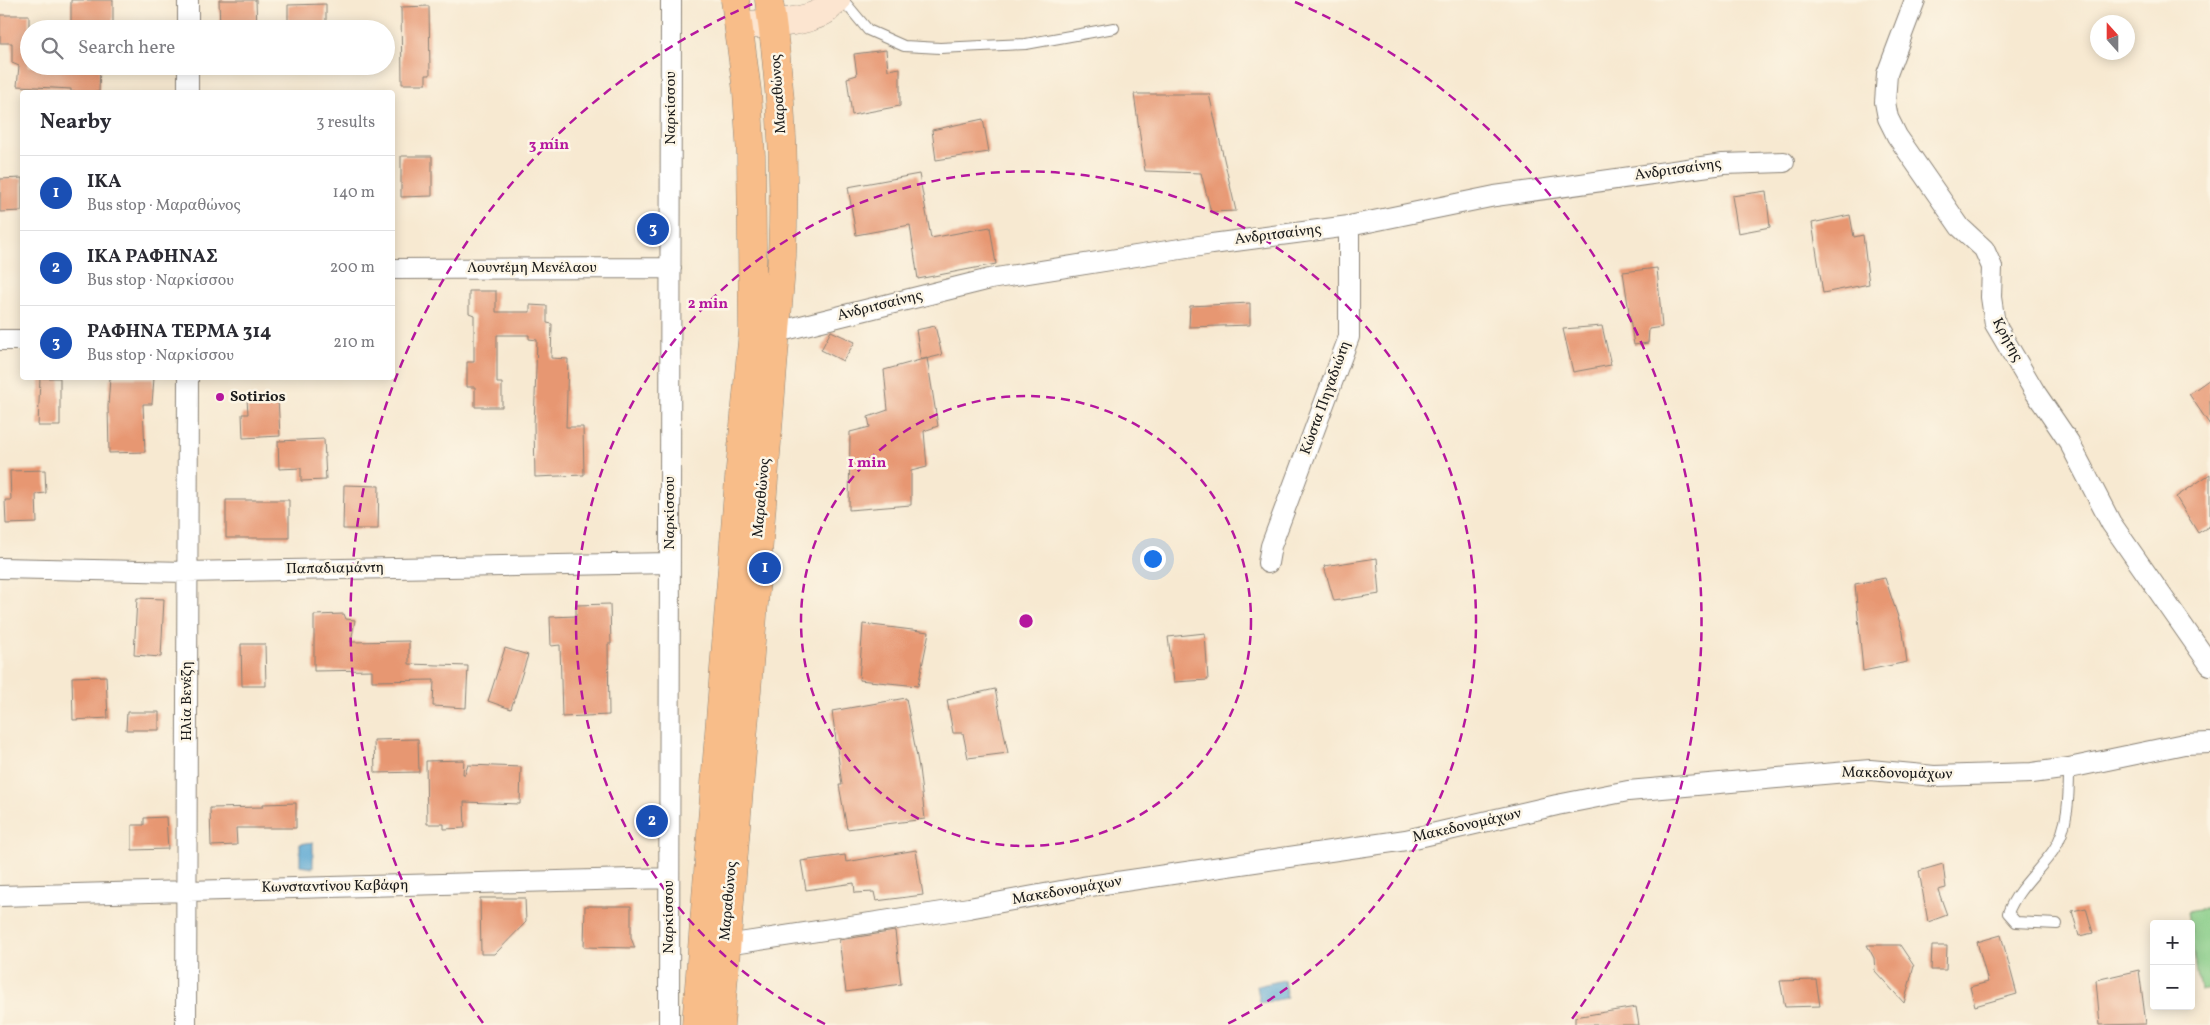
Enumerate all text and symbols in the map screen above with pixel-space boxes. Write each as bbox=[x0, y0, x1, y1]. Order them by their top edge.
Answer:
north arrow bbox=[2090, 15, 2135, 60]
search box bbox=[20, 20, 395, 75]
icon: search bbox=[38, 34, 66, 62]
text: Search here bbox=[78, 35, 175, 61]
street label: Μαραθώνος bbox=[766, 53, 792, 135]
street label: Ναρκίσσου bbox=[661, 71, 682, 145]
text: Nearby bbox=[40, 108, 111, 137]
text: 3 results bbox=[316, 112, 375, 134]
text: 3 min bbox=[529, 135, 569, 156]
street label: Ανδριτσαίνης bbox=[1633, 154, 1723, 186]
text: ΙΚΑ bbox=[87, 169, 122, 195]
text: 1 bbox=[53, 182, 59, 204]
text: 140 m bbox=[333, 182, 375, 204]
text: Bus stop · Μαραθώνος bbox=[87, 195, 241, 217]
pin: 3 bbox=[637, 210, 669, 248]
street label: Ανδριτσαίνης bbox=[1233, 219, 1323, 251]
text: ΙΚΑ ΡΑΦΗΝΑΣ bbox=[87, 244, 218, 270]
text: 2 bbox=[52, 257, 60, 279]
text: 200 m bbox=[330, 257, 375, 279]
street label: Λουντέμη Μενέλαου bbox=[467, 258, 597, 279]
text: Bus stop · Ναρκίσσου bbox=[87, 270, 234, 292]
street label: Ανδριτσαίνης bbox=[835, 285, 925, 327]
text: 2 min bbox=[688, 294, 728, 315]
street label: Κρήτης bbox=[1986, 314, 2028, 366]
text: ΡΑΦΗΝΑ ΤΕΡΜΑ 314 bbox=[87, 319, 272, 345]
text: 3 bbox=[52, 332, 60, 354]
text: 210 m bbox=[333, 332, 375, 354]
street label: Κώστα Πηγαδιώτη bbox=[1296, 338, 1356, 458]
text: Bus stop · Ναρκίσσου bbox=[87, 345, 234, 367]
place label: Sotirios bbox=[230, 387, 286, 408]
marker: Sotirios bbox=[214, 391, 226, 403]
text: 1 min bbox=[848, 453, 886, 474]
street label: Μαραθώνος bbox=[748, 457, 776, 539]
street label: Ναρκίσσου bbox=[660, 476, 681, 550]
your location bbox=[1140, 546, 1166, 572]
pin: 1 bbox=[749, 549, 781, 587]
street label: Παπαδιαμάντη bbox=[286, 558, 384, 580]
centre of rings bbox=[1017, 612, 1035, 630]
street label: Ηλία Βενέζη bbox=[177, 661, 198, 741]
street label: Μακεδονομάχων bbox=[1841, 763, 1953, 785]
pin: 2 bbox=[636, 802, 668, 840]
street label: Μακεδονομάχων bbox=[1411, 803, 1523, 849]
street label: Μαραθώνος bbox=[715, 860, 743, 942]
street label: Μακεδονομάχων bbox=[1011, 871, 1123, 911]
street label: Κωνσταντίνου Καβάφη bbox=[261, 875, 409, 899]
street label: Ναρκίσσου bbox=[659, 880, 680, 954]
map controls bbox=[2150, 920, 2195, 1010]
button: + bbox=[2150, 920, 2195, 965]
button: − bbox=[2150, 965, 2195, 1010]

